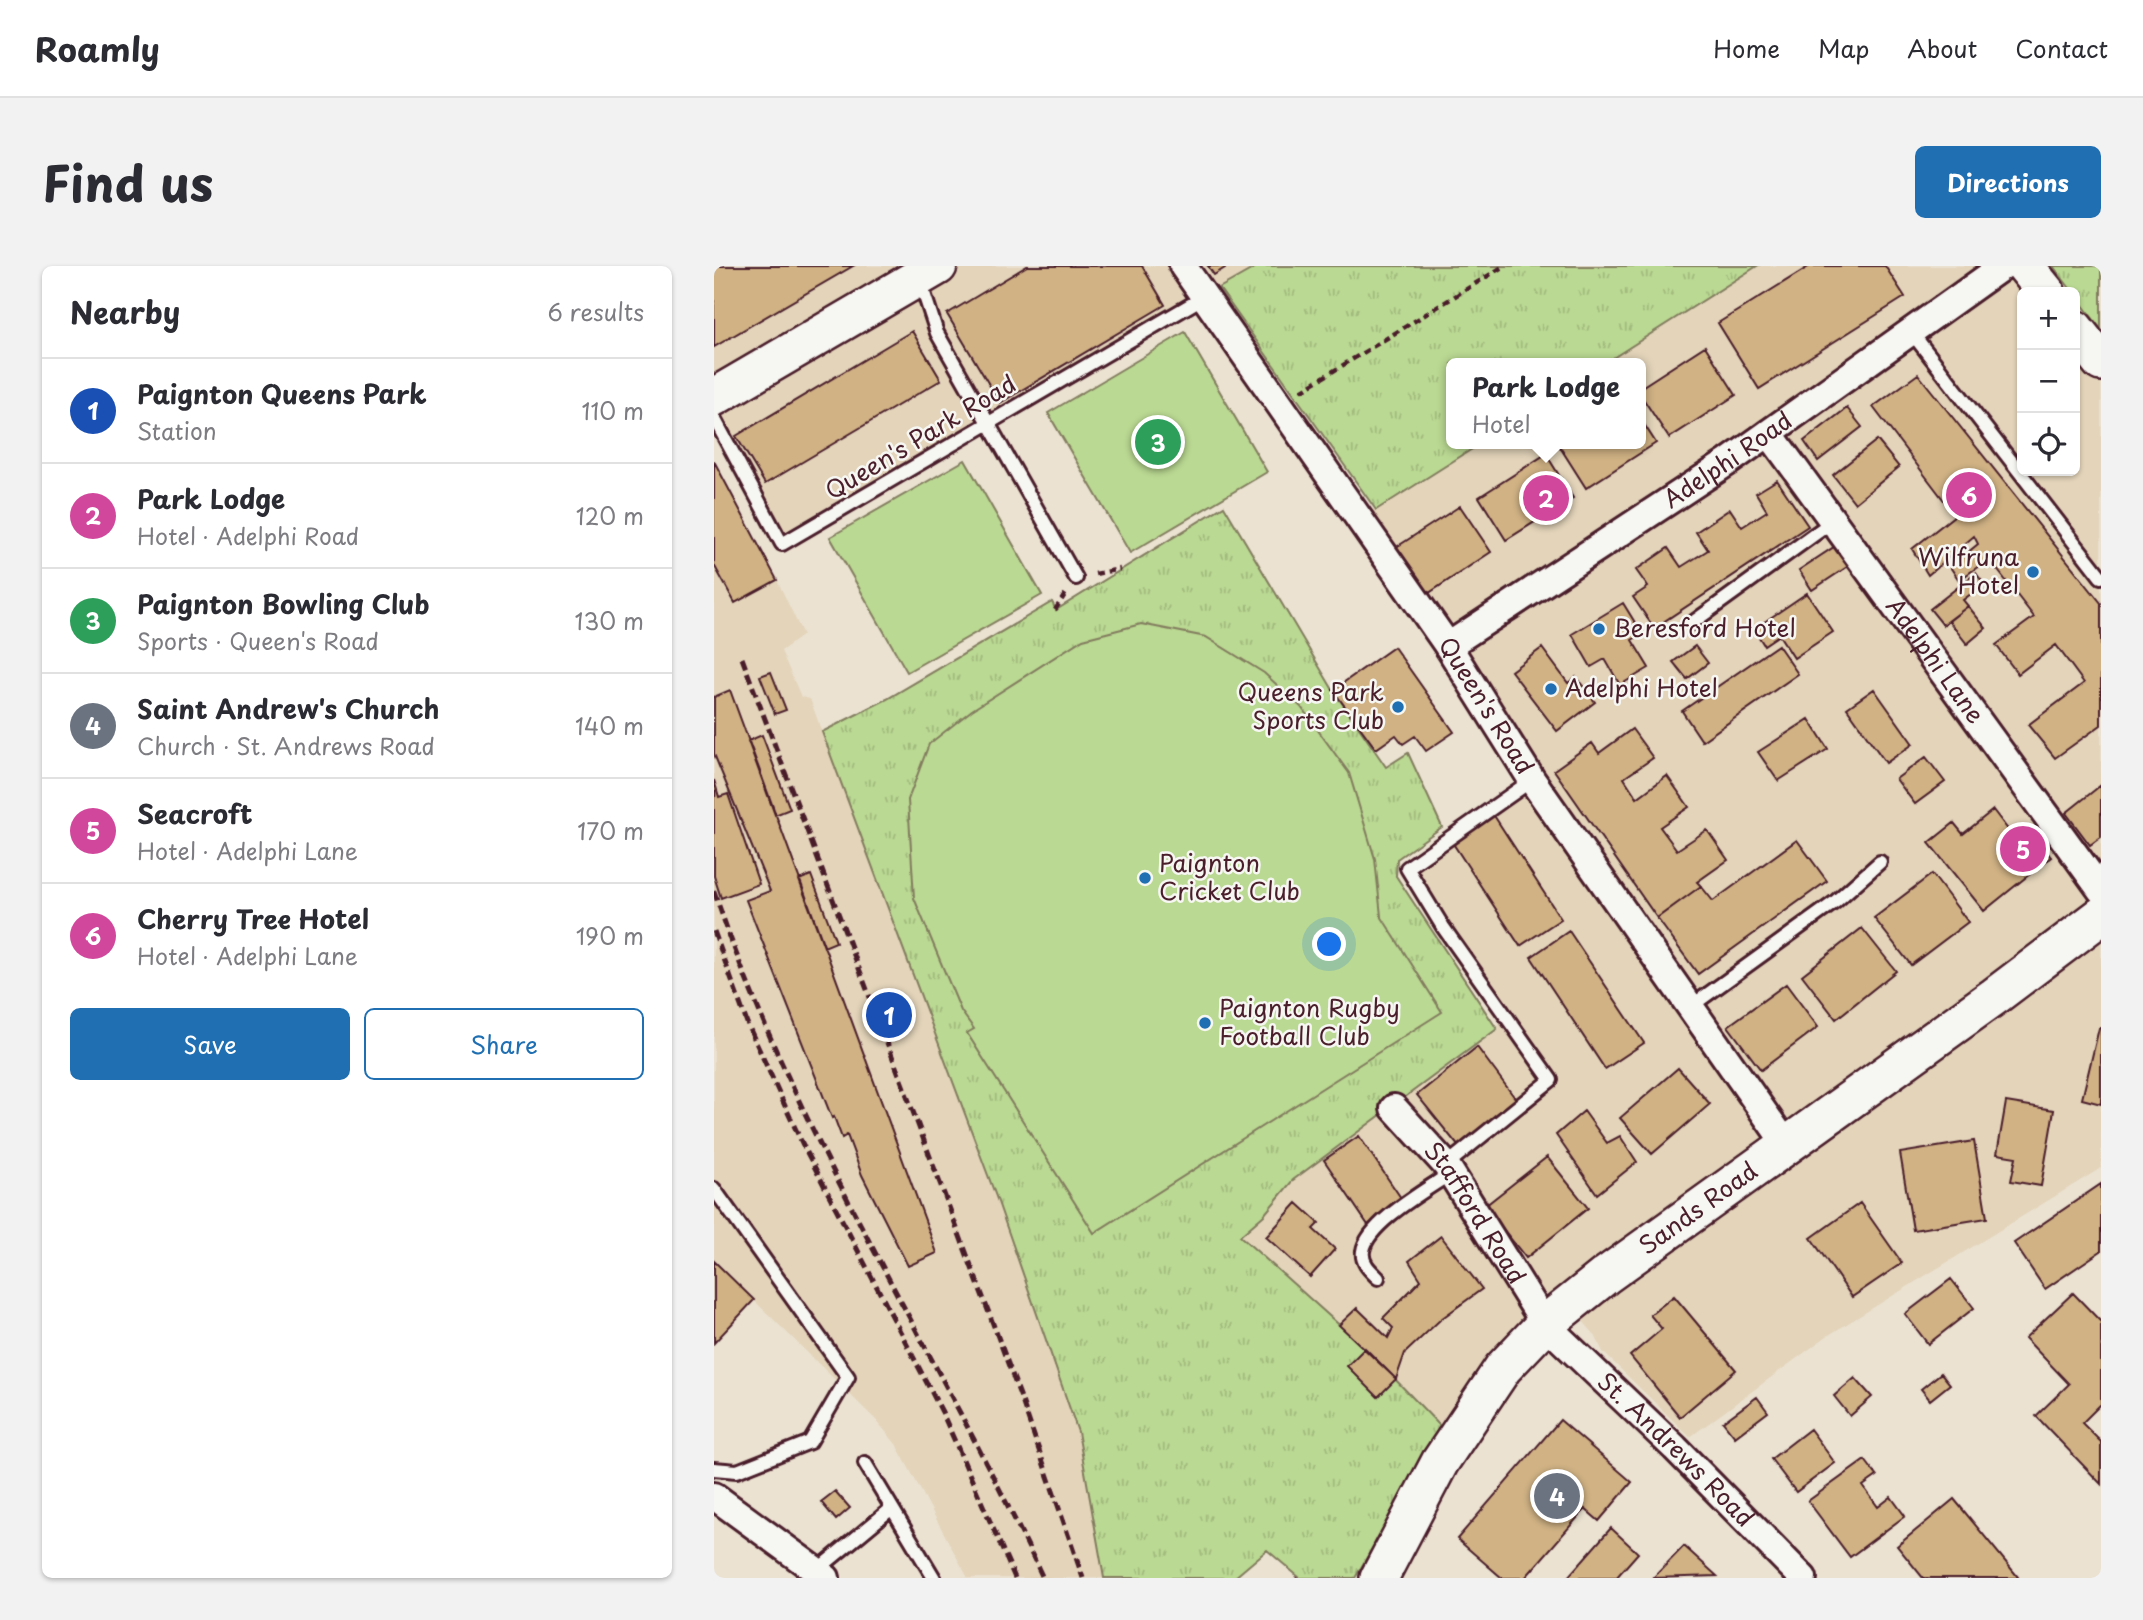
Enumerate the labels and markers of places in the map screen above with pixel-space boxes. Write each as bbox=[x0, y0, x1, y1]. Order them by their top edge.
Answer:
pin: 3 bbox=[1135, 416, 1181, 468]
pin: 6 bbox=[1946, 469, 1992, 521]
pin: 2 bbox=[1523, 472, 1569, 524]
place label: Wilfruna Hotel bbox=[1918, 538, 2019, 602]
marker: Wilfruna Hotel bbox=[2025, 564, 2041, 580]
place label: Beresford Hotel bbox=[1613, 609, 1796, 645]
marker: Beresford Hotel bbox=[1591, 621, 1607, 637]
place label: Adelphi Hotel bbox=[1565, 669, 1718, 705]
place label: Queens Park Sports Club bbox=[1238, 673, 1384, 737]
marker: Adelphi Hotel bbox=[1543, 681, 1559, 697]
marker: Queens Park Sports Club bbox=[1390, 699, 1406, 715]
pin: 5 bbox=[2000, 823, 2046, 875]
place label: Paignton Cricket Club bbox=[1159, 844, 1300, 908]
marker: Paignton Cricket Club bbox=[1137, 870, 1153, 886]
pin: 1 bbox=[866, 989, 912, 1041]
place label: Paignton Rugby Football Club bbox=[1219, 989, 1400, 1053]
marker: Paignton Rugby Football Club bbox=[1197, 1015, 1213, 1031]
pin: 4 bbox=[1534, 1470, 1580, 1522]

